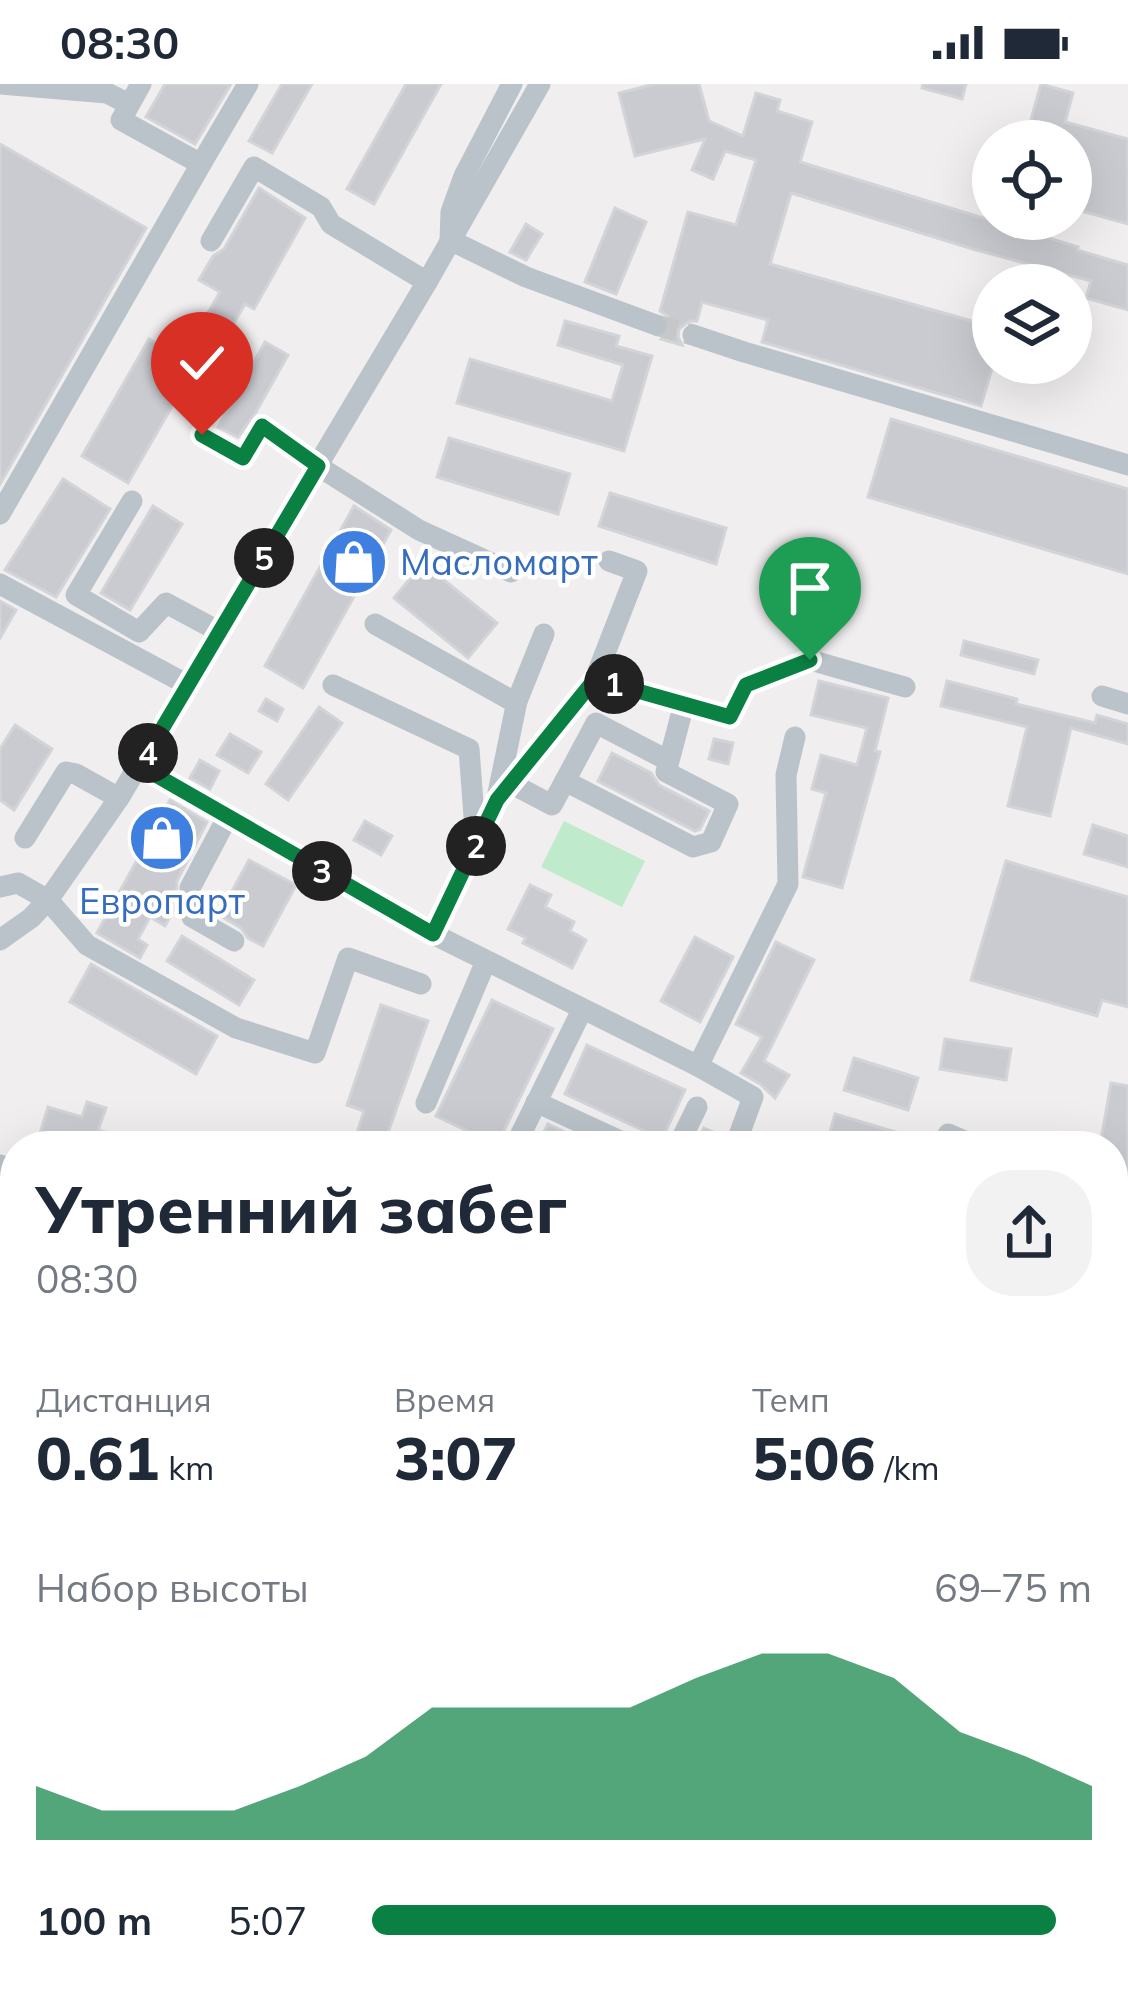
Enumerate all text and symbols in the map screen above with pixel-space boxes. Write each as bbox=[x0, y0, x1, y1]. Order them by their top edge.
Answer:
text: 08:30 bbox=[60, 14, 179, 70]
map controls bbox=[972, 120, 1092, 384]
button: locate bbox=[972, 120, 1092, 240]
button: layers bbox=[972, 264, 1092, 384]
pin bbox=[151, 312, 253, 435]
icon: check bbox=[169, 330, 235, 396]
shop icon: Масломарт bbox=[319, 527, 389, 597]
pin: 5 bbox=[234, 528, 294, 588]
text: 5 bbox=[254, 537, 274, 578]
pin bbox=[759, 537, 861, 660]
place label: Масломарт bbox=[400, 539, 598, 584]
icon: arrive bbox=[777, 555, 843, 621]
pin: 1 bbox=[584, 654, 644, 714]
text: 1 bbox=[604, 663, 624, 704]
pin: 4 bbox=[118, 723, 178, 783]
text: 4 bbox=[138, 732, 158, 773]
shop icon: Европарт bbox=[127, 803, 197, 873]
pin: 2 bbox=[446, 816, 506, 876]
text: 2 bbox=[466, 825, 486, 866]
pin: 3 bbox=[292, 841, 352, 901]
text: 3 bbox=[312, 850, 332, 891]
place label: Европарт bbox=[79, 878, 246, 923]
text: Утренний забег bbox=[36, 1167, 567, 1250]
button: share bbox=[966, 1170, 1092, 1296]
text: 08:30 bbox=[36, 1254, 139, 1303]
text: Дистанция bbox=[36, 1379, 212, 1420]
text: Время bbox=[394, 1379, 495, 1420]
text: Темп bbox=[752, 1379, 830, 1420]
text: 0.61 bbox=[36, 1420, 160, 1495]
text: 3:07 bbox=[394, 1420, 518, 1495]
text: 5:06 bbox=[752, 1420, 876, 1495]
text: km bbox=[160, 1447, 214, 1488]
text: /km bbox=[876, 1447, 940, 1488]
text: Набор высоты bbox=[36, 1563, 309, 1612]
text: 69–75 m bbox=[934, 1563, 1092, 1612]
text: 100 m bbox=[36, 1896, 152, 1945]
text: 5:07 bbox=[228, 1896, 307, 1945]

